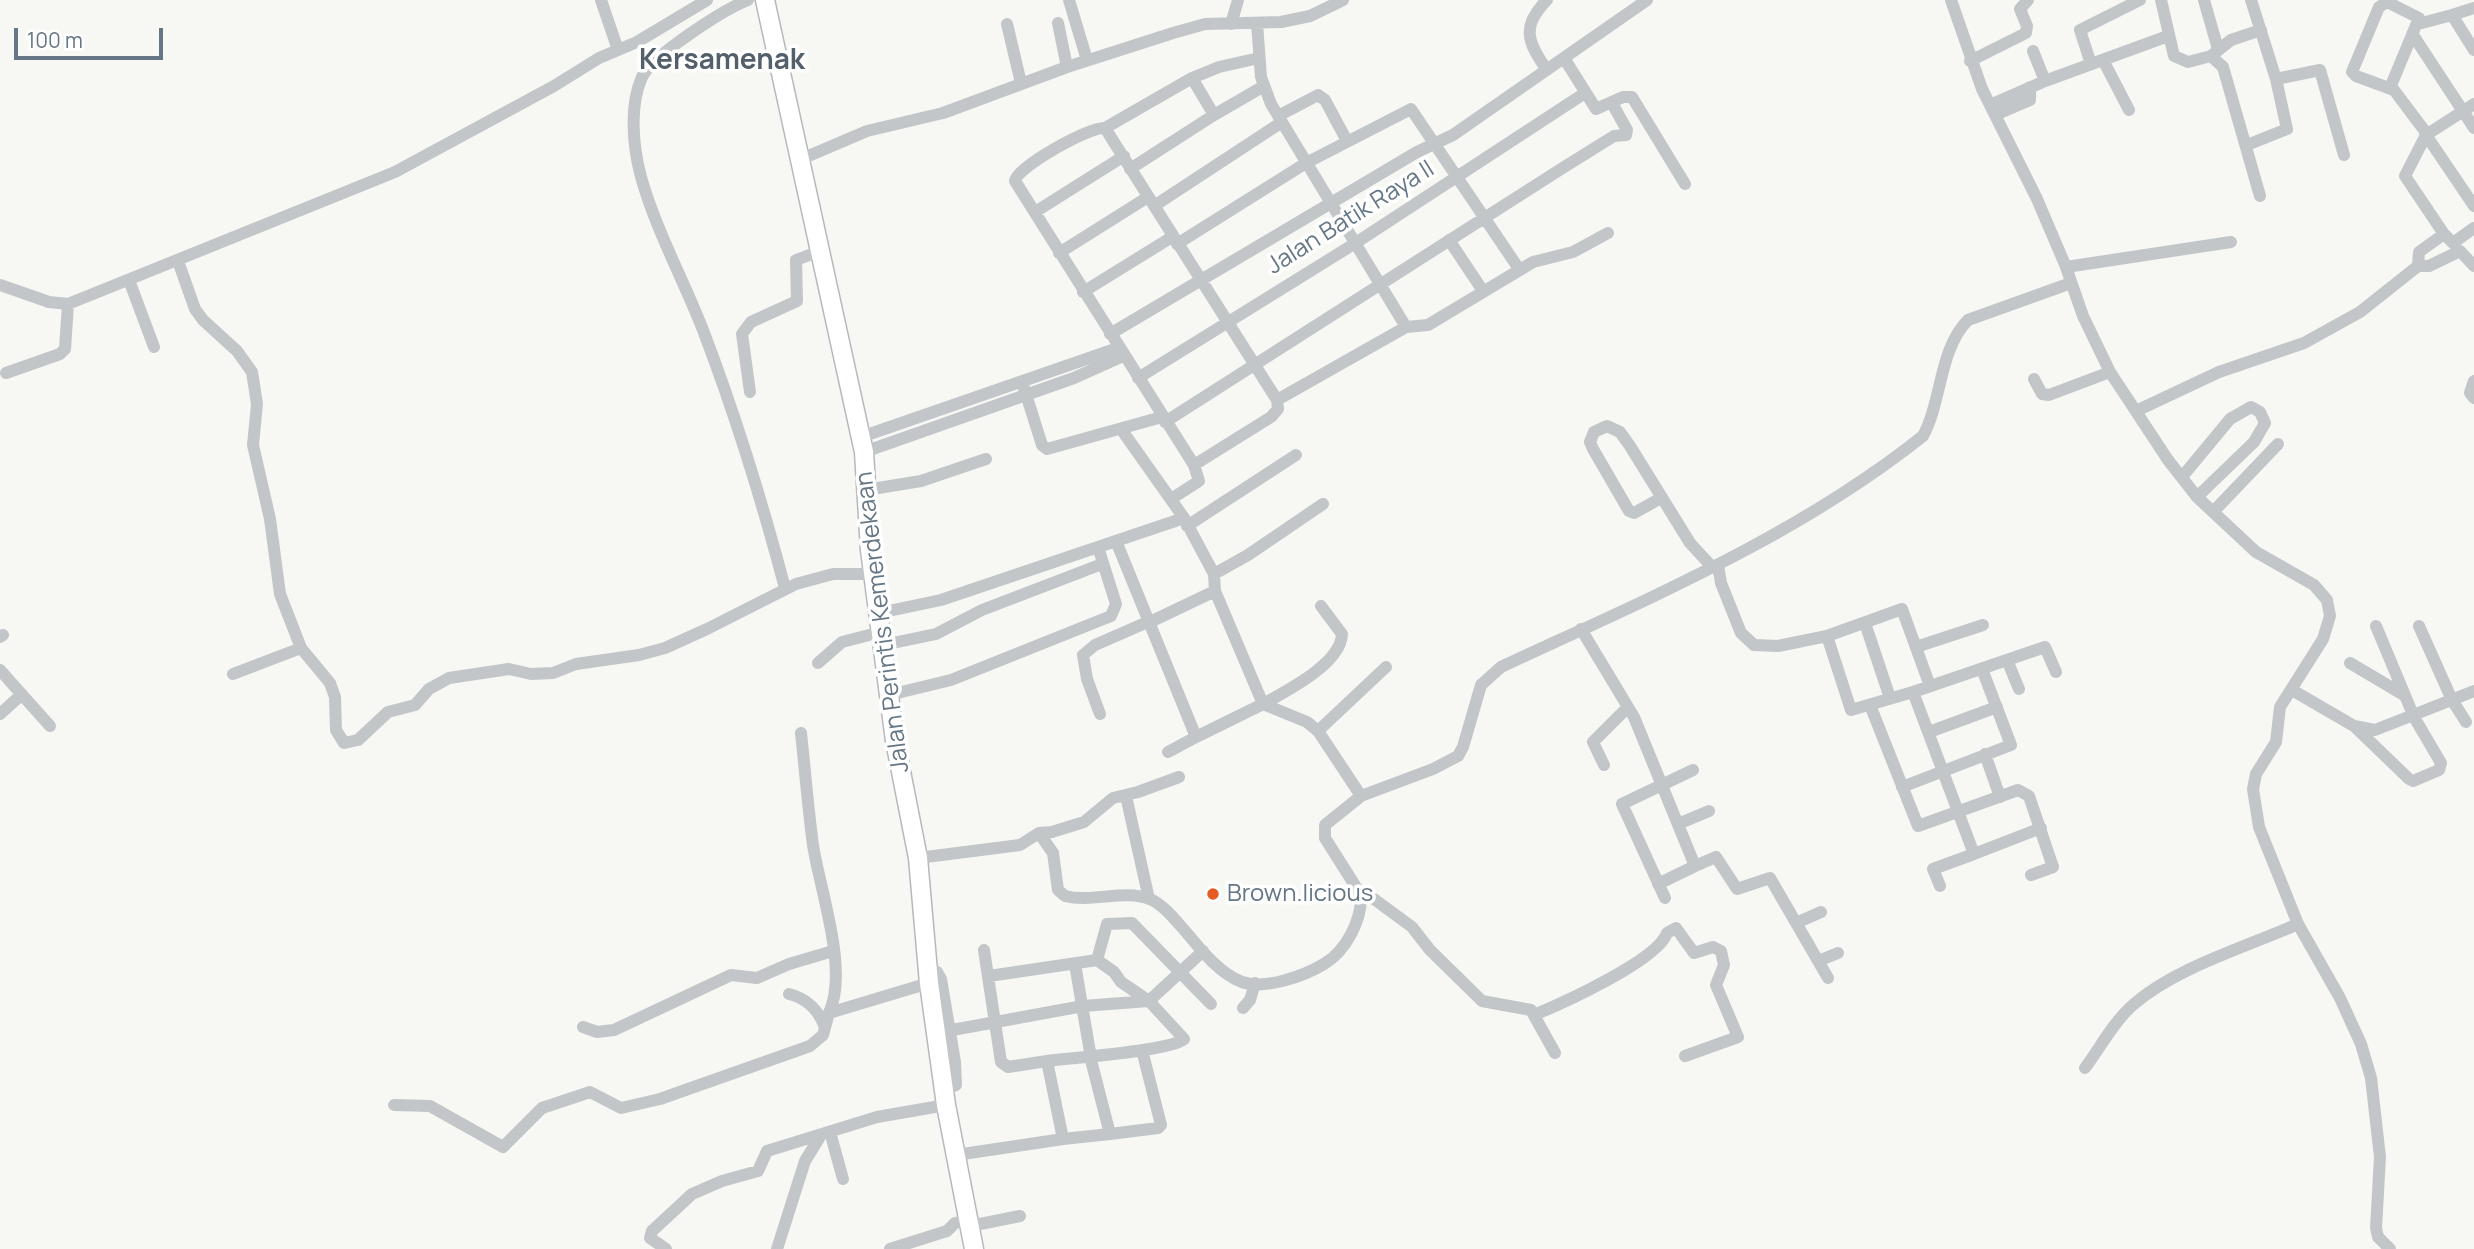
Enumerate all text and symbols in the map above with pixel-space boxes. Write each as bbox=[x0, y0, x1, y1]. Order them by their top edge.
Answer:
scale bar bbox=[18, 14, 166, 58]
text: 100 m bbox=[27, 26, 83, 54]
district label: Kersamenak bbox=[639, 44, 805, 78]
street label: Jalan Batik Raya II bbox=[1262, 155, 1440, 281]
street label: Jalan Perintis Kemerdekaan bbox=[850, 470, 916, 774]
place label: Brown.licious bbox=[1227, 880, 1373, 908]
marker: Brown.licious bbox=[1205, 886, 1221, 902]

